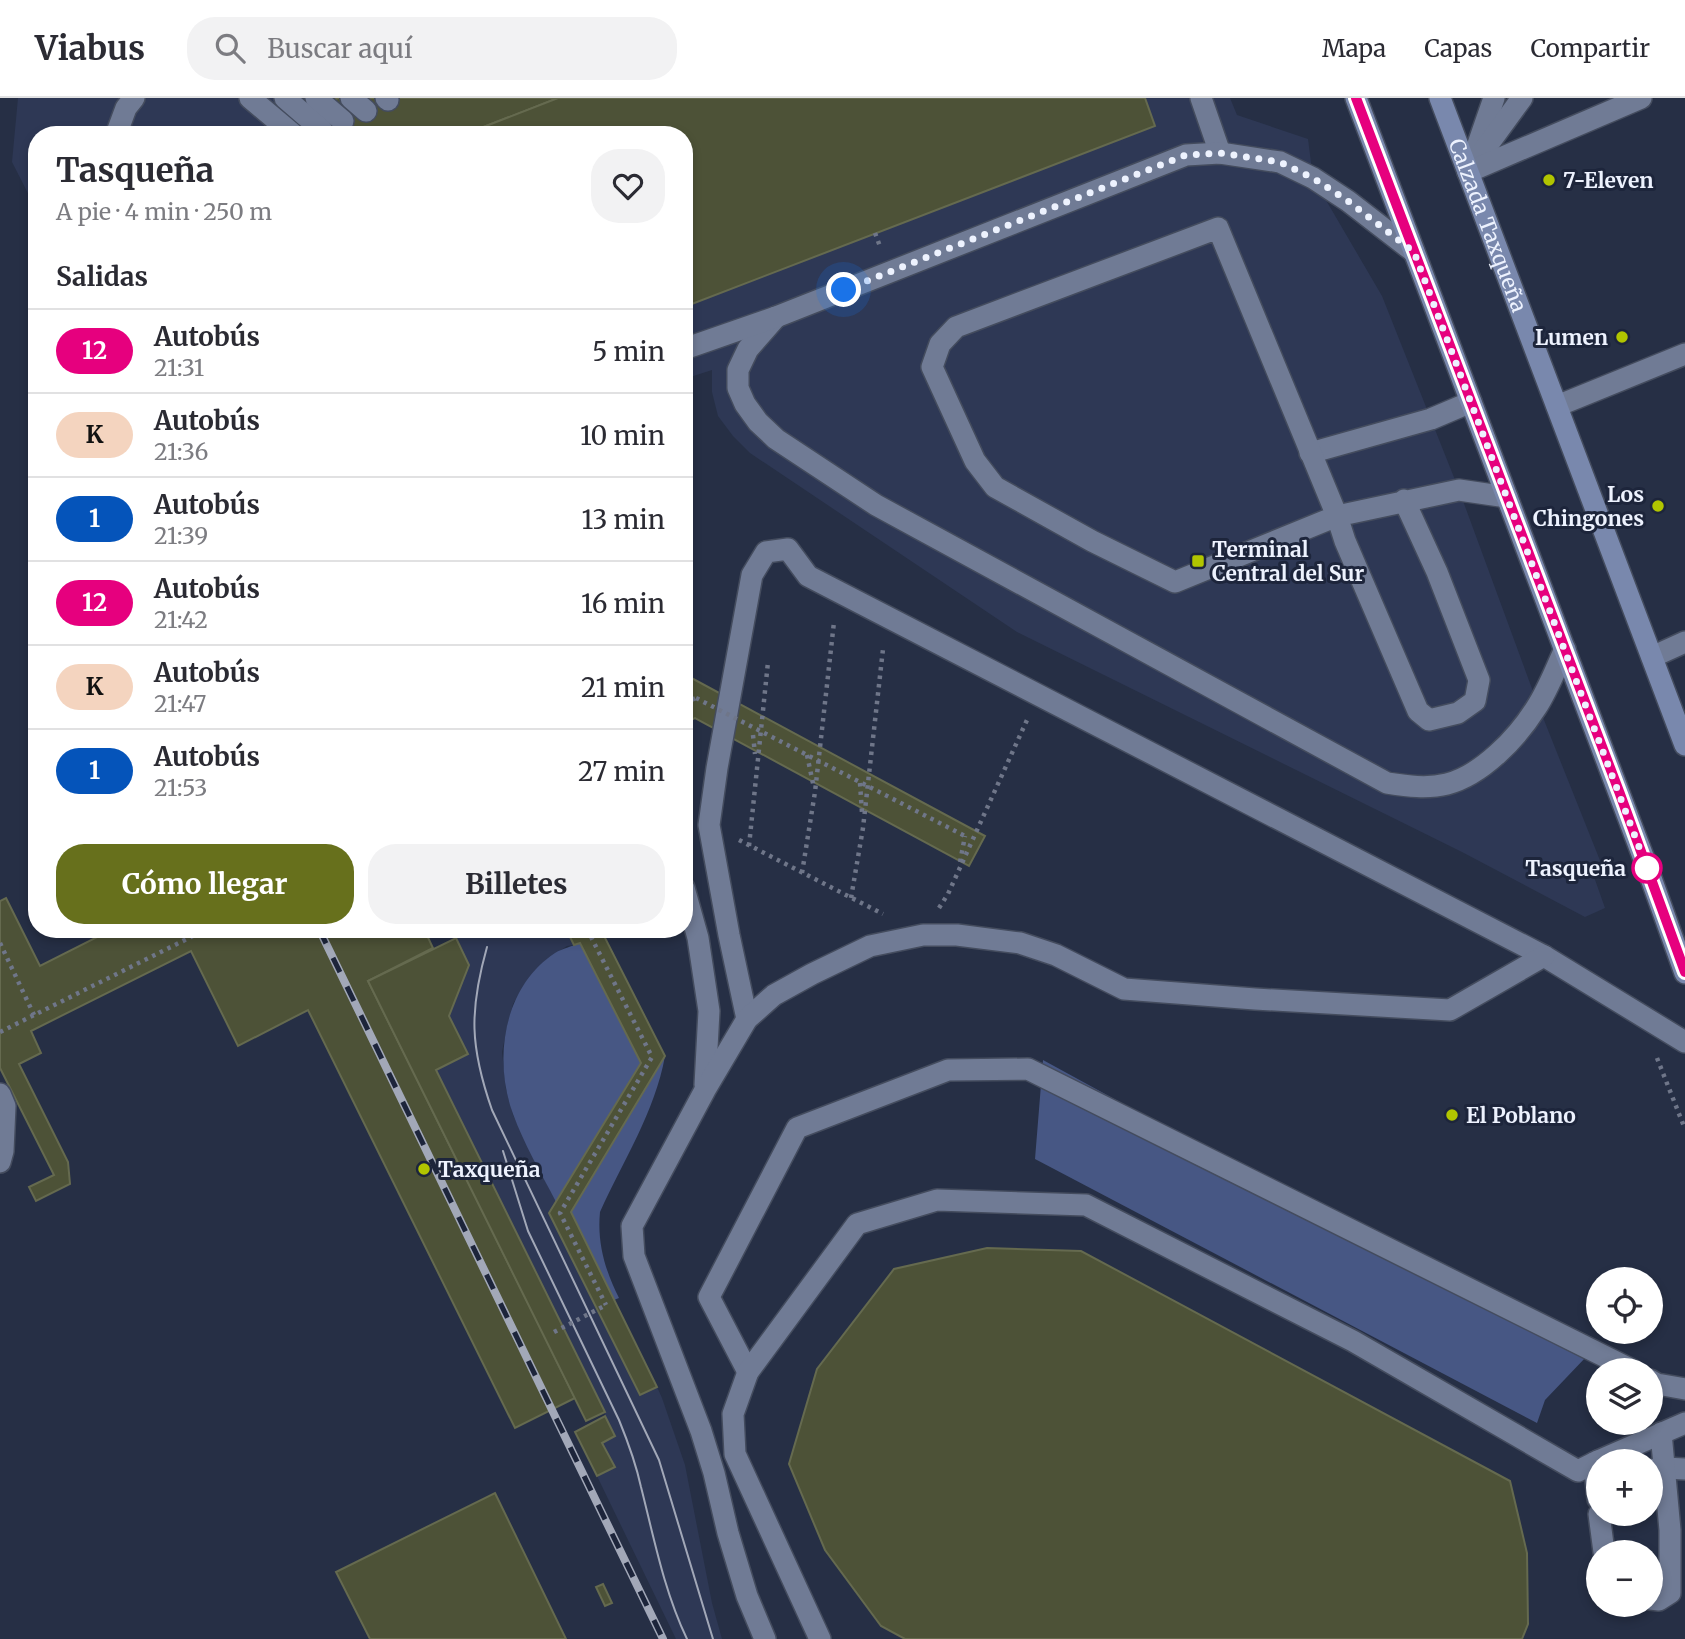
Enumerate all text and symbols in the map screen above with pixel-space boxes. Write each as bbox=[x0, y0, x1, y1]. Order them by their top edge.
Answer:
search box bbox=[187, 17, 677, 80]
text: Viabus bbox=[35, 28, 145, 69]
icon: search bbox=[211, 29, 249, 67]
text: Buscar aquí bbox=[267, 32, 412, 65]
text: Mapa bbox=[1322, 33, 1386, 64]
text: Capas bbox=[1424, 33, 1492, 64]
text: Compartir bbox=[1530, 33, 1650, 64]
street label: Calzada Taxqueña bbox=[1443, 135, 1533, 316]
button: heart bbox=[591, 149, 665, 223]
text: Tasqueña bbox=[56, 150, 214, 191]
place label: 7-Eleven bbox=[1563, 167, 1653, 194]
marker: 7-Eleven bbox=[1541, 172, 1557, 188]
text: A pie · 4 min · 250 m bbox=[56, 197, 272, 226]
text: Salidas bbox=[56, 260, 148, 293]
your location bbox=[826, 272, 861, 307]
text: Autobús bbox=[154, 320, 260, 353]
place label: Lumen bbox=[1535, 324, 1608, 351]
marker: Lumen bbox=[1614, 329, 1630, 345]
text: 12 bbox=[82, 335, 107, 366]
text: 5 min bbox=[592, 335, 665, 368]
text: 21:31 bbox=[154, 353, 204, 382]
text: Autobús bbox=[154, 404, 260, 437]
text: K bbox=[86, 419, 103, 450]
text: 10 min bbox=[580, 419, 665, 452]
text: 21:36 bbox=[154, 437, 208, 466]
place label: Los Chingones bbox=[1533, 481, 1644, 532]
text: Autobús bbox=[154, 488, 260, 521]
marker: Los Chingones bbox=[1650, 498, 1666, 514]
text: 1 bbox=[89, 503, 100, 534]
text: 13 min bbox=[581, 503, 665, 536]
text: 21:39 bbox=[154, 521, 208, 550]
place label: Terminal Central del Sur bbox=[1212, 536, 1364, 587]
marker: Terminal Central del Sur bbox=[1190, 553, 1206, 569]
text: Autobús bbox=[154, 572, 260, 605]
text: 12 bbox=[82, 587, 107, 618]
text: 16 min bbox=[581, 587, 665, 620]
text: 21:42 bbox=[154, 605, 208, 634]
text: Autobús bbox=[154, 656, 260, 689]
text: K bbox=[86, 671, 103, 702]
text: 21 min bbox=[581, 671, 665, 704]
text: 21:47 bbox=[154, 689, 206, 718]
text: Autobús bbox=[154, 740, 260, 773]
text: 1 bbox=[89, 755, 100, 786]
text: 27 min bbox=[578, 755, 665, 788]
text: 21:53 bbox=[154, 773, 207, 802]
button: Cómo llegar bbox=[56, 844, 354, 924]
button: Billetes bbox=[368, 844, 665, 924]
marker: Tasqueña bbox=[1632, 853, 1662, 883]
place label: Tasqueña bbox=[1525, 855, 1626, 882]
place label: El Poblano bbox=[1466, 1102, 1576, 1129]
marker: El Poblano bbox=[1444, 1107, 1460, 1123]
place label: Taxqueña bbox=[438, 1156, 541, 1183]
marker: Taxqueña bbox=[416, 1161, 432, 1177]
map controls bbox=[1586, 1267, 1663, 1617]
button: locate bbox=[1586, 1267, 1663, 1344]
button: layers bbox=[1586, 1358, 1663, 1435]
button: + bbox=[1586, 1449, 1663, 1526]
button: − bbox=[1586, 1540, 1663, 1617]

